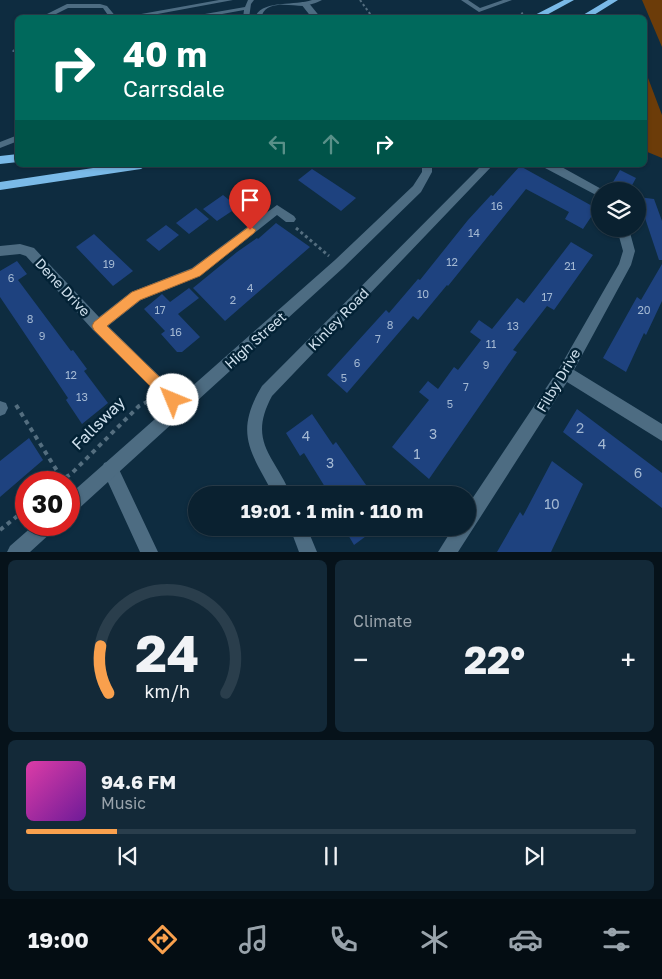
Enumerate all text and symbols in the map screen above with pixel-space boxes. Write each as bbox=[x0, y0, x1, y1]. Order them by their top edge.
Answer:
text: 40 m bbox=[123, 33, 207, 75]
icon: right bbox=[40, 35, 105, 100]
text: Carrsdale bbox=[123, 75, 225, 102]
icon: left bbox=[264, 130, 292, 158]
icon: ahead bbox=[317, 130, 345, 158]
icon: right bbox=[370, 130, 398, 158]
pin bbox=[229, 179, 271, 230]
map controls bbox=[591, 182, 646, 237]
button: layers bbox=[591, 182, 646, 237]
icon: arrive bbox=[236, 186, 264, 214]
house number: 16 bbox=[491, 199, 503, 212]
house number: 14 bbox=[468, 226, 480, 239]
street label: Dene Drive bbox=[32, 255, 94, 319]
house number: 12 bbox=[446, 255, 458, 268]
house number: 19 bbox=[103, 257, 115, 270]
house number: 21 bbox=[564, 259, 576, 272]
house number: 6 bbox=[8, 271, 15, 284]
house number: 4 bbox=[247, 281, 254, 294]
street label: Kinley Road bbox=[304, 284, 372, 354]
house number: 10 bbox=[417, 287, 429, 300]
house number: 17 bbox=[541, 290, 553, 303]
house number: 2 bbox=[230, 293, 236, 306]
house number: 17 bbox=[154, 303, 166, 316]
house number: 20 bbox=[637, 303, 651, 316]
street label: High Street bbox=[221, 308, 289, 372]
house number: 8 bbox=[27, 312, 34, 325]
house number: 8 bbox=[387, 318, 394, 331]
house number: 13 bbox=[507, 319, 519, 332]
house number: 16 bbox=[170, 325, 182, 338]
house number: 9 bbox=[39, 329, 45, 342]
house number: 7 bbox=[375, 332, 381, 345]
house number: 11 bbox=[486, 337, 496, 350]
street label: Filby Drive bbox=[532, 345, 584, 415]
house number: 6 bbox=[354, 356, 361, 369]
house number: 9 bbox=[483, 358, 489, 371]
house number: 12 bbox=[65, 368, 77, 381]
house number: 5 bbox=[341, 371, 347, 384]
position arrow bbox=[146, 373, 198, 425]
house number: 7 bbox=[463, 380, 469, 393]
house number: 13 bbox=[76, 390, 88, 403]
street label: Fallsway bbox=[67, 392, 129, 454]
house number: 5 bbox=[447, 397, 453, 410]
house number: 2 bbox=[576, 419, 584, 436]
house number: 3 bbox=[429, 425, 437, 442]
house number: 4 bbox=[302, 427, 310, 444]
house number: 4 bbox=[598, 435, 606, 452]
house number: 1 bbox=[414, 445, 421, 462]
house number: 3 bbox=[326, 454, 334, 471]
house number: 6 bbox=[634, 464, 642, 481]
speed limit sign: 30 bbox=[15, 471, 80, 536]
house number: 10 bbox=[544, 495, 560, 512]
text: 19:01 · 1 min · 110 m bbox=[241, 499, 423, 522]
text: Climate bbox=[353, 611, 412, 631]
text: 24 bbox=[135, 621, 200, 683]
text: 22° bbox=[464, 637, 525, 682]
text: − bbox=[353, 643, 368, 676]
text: + bbox=[621, 643, 636, 676]
text: km/h bbox=[145, 680, 190, 702]
text: 94.6 FM bbox=[101, 770, 176, 793]
text: Music bbox=[101, 793, 146, 813]
icon: previous bbox=[114, 842, 142, 870]
icon: pause bbox=[317, 842, 345, 870]
icon: next bbox=[520, 842, 548, 870]
icon: directions bbox=[145, 922, 180, 957]
icon: music bbox=[236, 922, 271, 957]
icon: phone bbox=[326, 922, 361, 957]
icon: climate bbox=[417, 922, 452, 957]
icon: car bbox=[508, 922, 543, 957]
icon: filters bbox=[599, 922, 634, 957]
text: 19:00 bbox=[28, 926, 89, 953]

